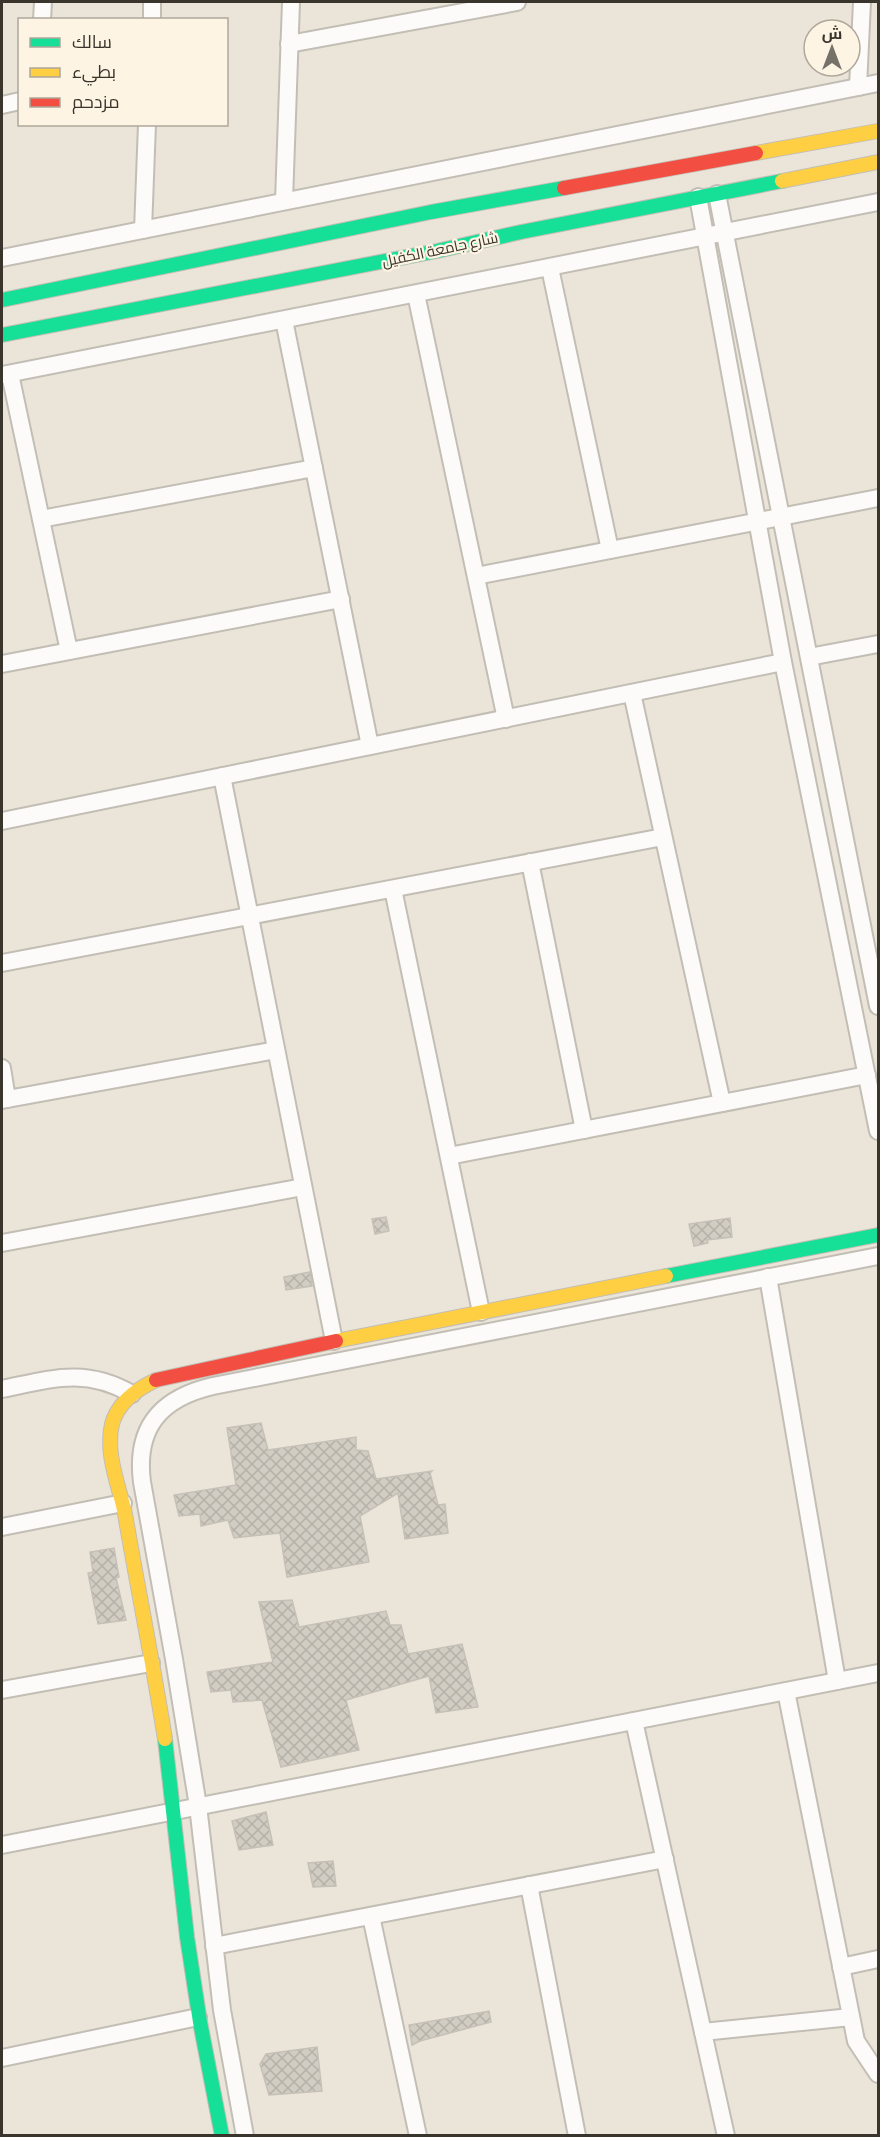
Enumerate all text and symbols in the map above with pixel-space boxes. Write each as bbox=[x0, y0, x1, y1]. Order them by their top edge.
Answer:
legend bbox=[18, 18, 228, 126]
north arrow bbox=[802, 18, 862, 78]
text: ش bbox=[822, 22, 842, 44]
text: سالك bbox=[72, 29, 112, 53]
text: بطيء bbox=[72, 59, 116, 86]
text: مزدحم bbox=[72, 89, 120, 114]
street label: شارع جامعة الكفيل bbox=[380, 226, 500, 273]

